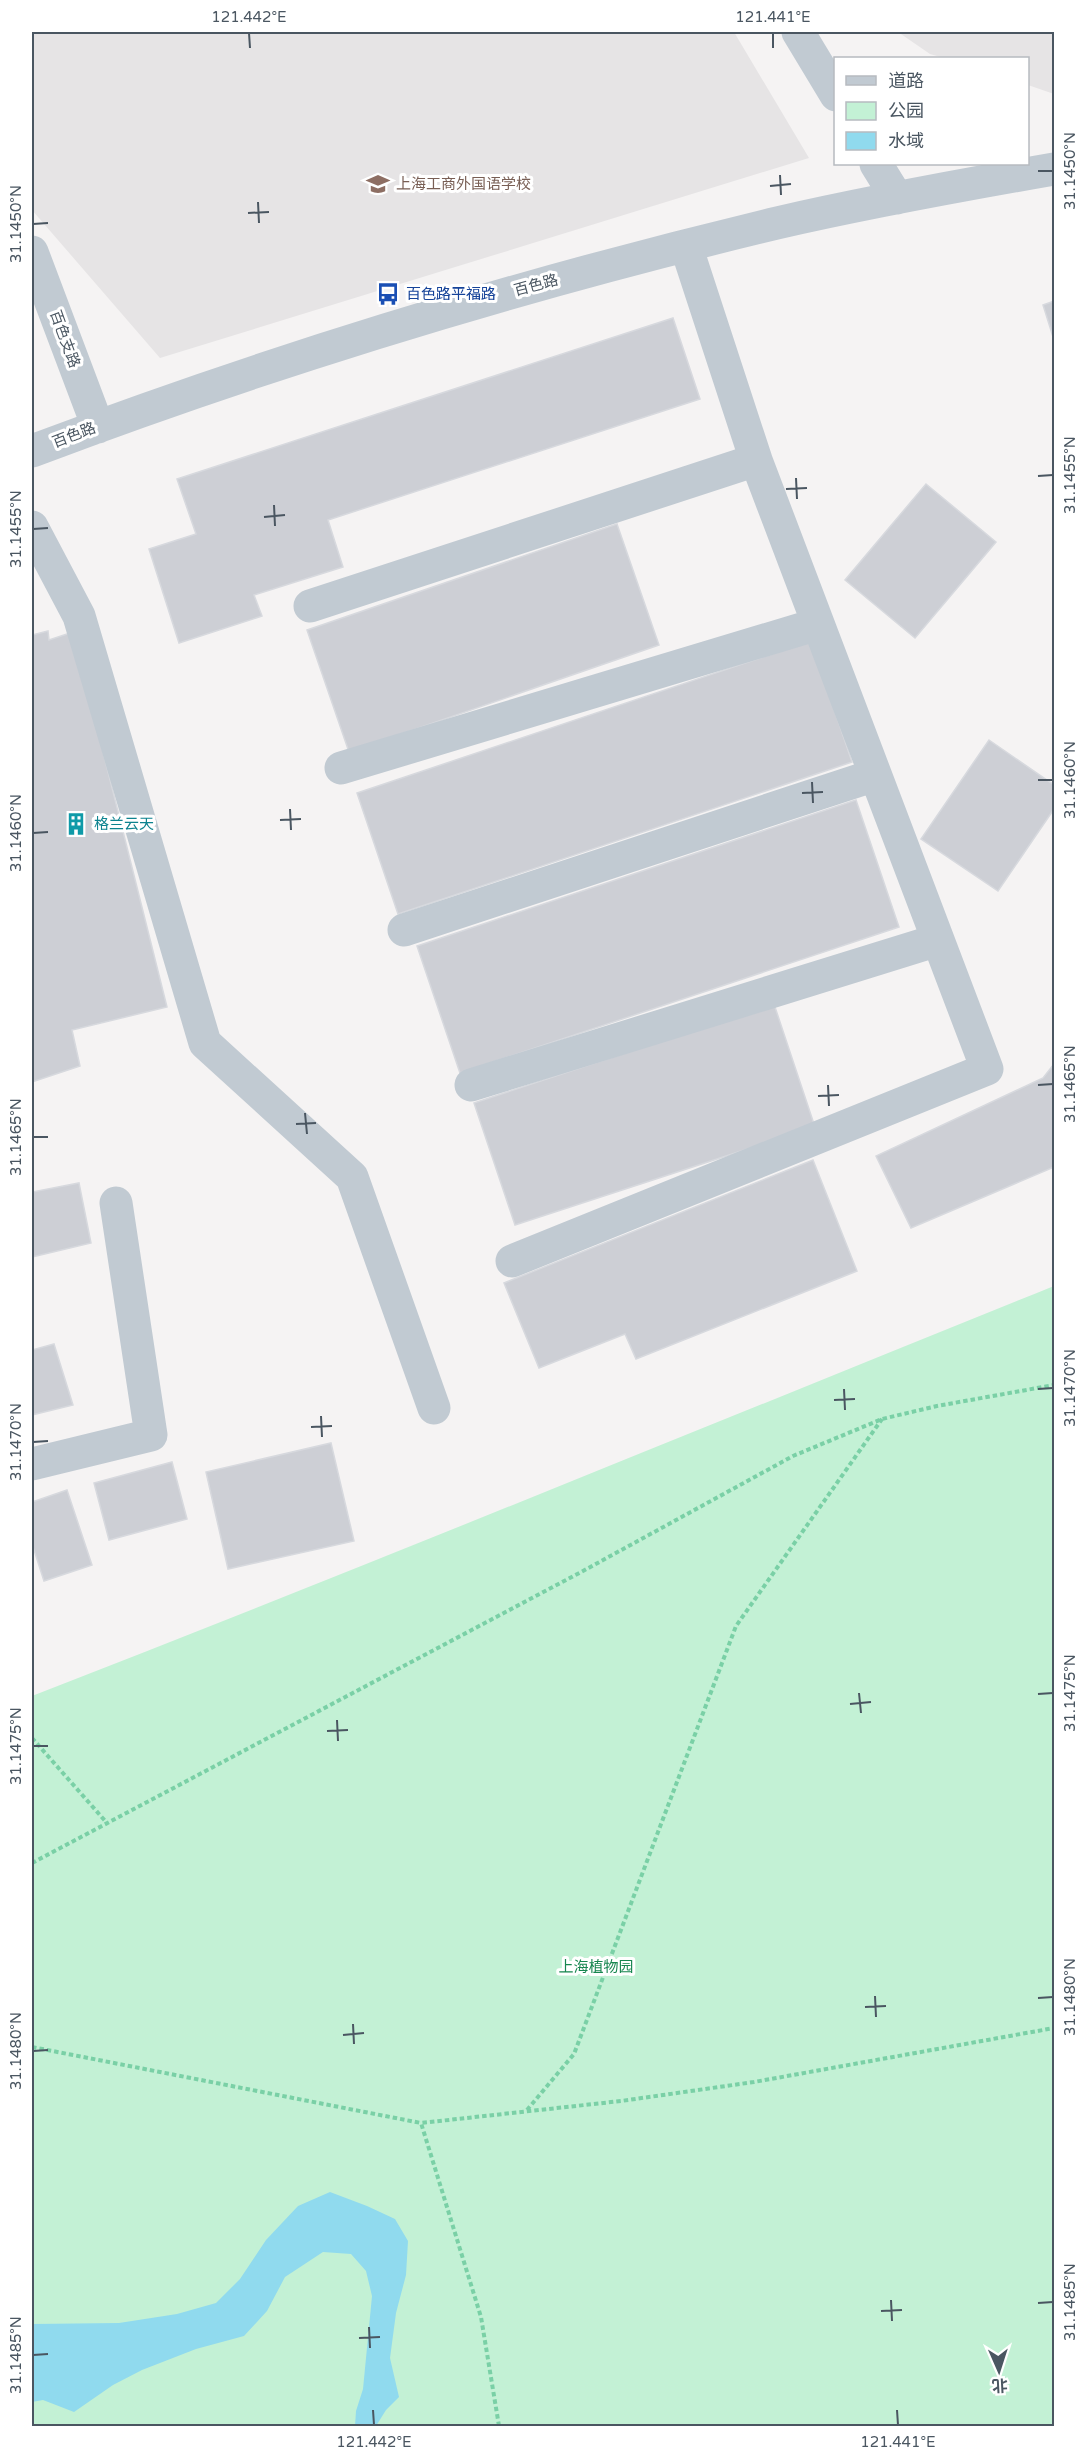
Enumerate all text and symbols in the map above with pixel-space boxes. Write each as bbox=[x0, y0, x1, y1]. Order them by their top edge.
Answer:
text: 121.442°E bbox=[211, 8, 287, 26]
text: 121.441°E bbox=[735, 8, 811, 26]
legend bbox=[834, 57, 1029, 165]
text: 道路 bbox=[888, 70, 924, 92]
text: 公园 bbox=[888, 100, 924, 122]
text: 水域 bbox=[888, 130, 924, 152]
text: 31.1450°N bbox=[1061, 132, 1079, 210]
school or university icon: 上海工商外国语学校 bbox=[365, 171, 391, 197]
place label: 上海工商外国语学校 bbox=[396, 175, 531, 193]
text: 31.1450°N bbox=[7, 185, 25, 263]
street label: 百色路 bbox=[512, 270, 560, 300]
bus stop icon: 百色路平福路 bbox=[375, 281, 401, 307]
place label: 百色路平福路 bbox=[406, 285, 496, 303]
street label: 百色支路 bbox=[46, 308, 84, 370]
street label: 百色路 bbox=[50, 419, 98, 451]
text: 31.1455°N bbox=[1061, 436, 1079, 514]
text: 31.1455°N bbox=[7, 490, 25, 568]
text: 31.1460°N bbox=[1061, 741, 1079, 819]
text: 31.1460°N bbox=[7, 794, 25, 872]
building icon: 格兰云天 bbox=[63, 811, 89, 837]
place label: 格兰云天 bbox=[94, 815, 154, 833]
text: 31.1465°N bbox=[1061, 1045, 1079, 1123]
text: 31.1465°N bbox=[7, 1098, 25, 1176]
text: 31.1470°N bbox=[1061, 1349, 1079, 1427]
text: 31.1470°N bbox=[7, 1403, 25, 1481]
text: 31.1475°N bbox=[1061, 1654, 1079, 1732]
text: 31.1475°N bbox=[7, 1707, 25, 1785]
park label: 上海植物园 bbox=[558, 1958, 634, 1976]
text: 31.1480°N bbox=[1061, 1958, 1079, 2036]
text: 31.1480°N bbox=[7, 2012, 25, 2090]
text: 31.1485°N bbox=[1061, 2263, 1079, 2341]
text: 31.1485°N bbox=[7, 2316, 25, 2394]
north arrow bbox=[969, 2341, 1029, 2401]
text: 北 bbox=[991, 2375, 1008, 2395]
text: 121.442°E bbox=[336, 2433, 412, 2451]
text: 121.441°E bbox=[860, 2433, 936, 2451]

